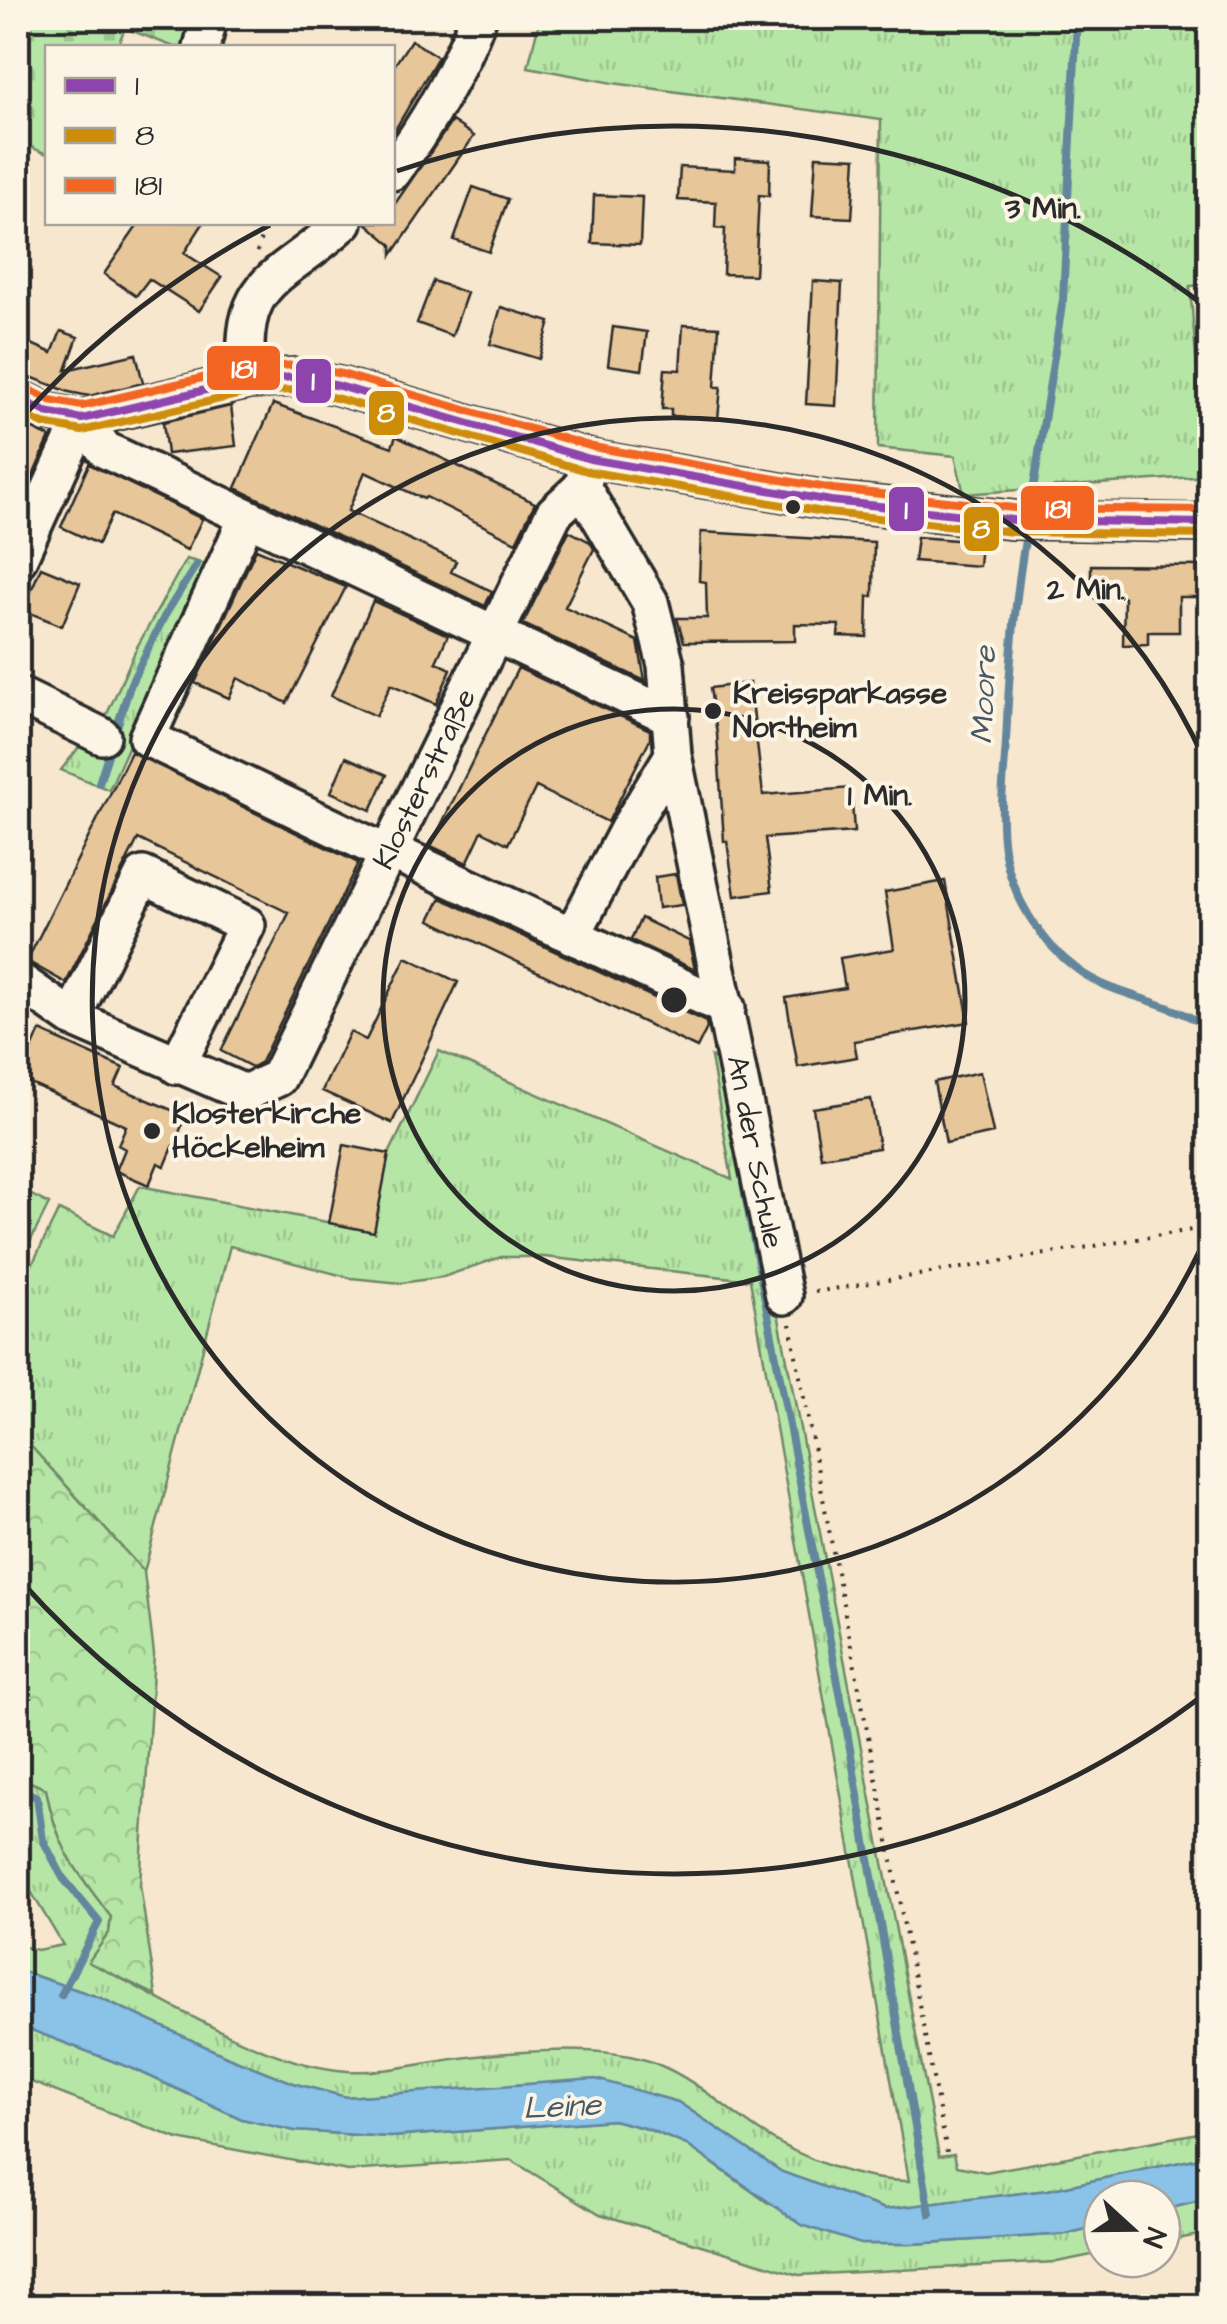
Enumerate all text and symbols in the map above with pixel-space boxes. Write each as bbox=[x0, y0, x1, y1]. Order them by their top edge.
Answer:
legend bbox=[45, 45, 395, 225]
text: 1 bbox=[135, 65, 139, 107]
text: 8 bbox=[135, 115, 154, 157]
text: 181 bbox=[135, 165, 162, 207]
text: 3 Min. bbox=[1004, 188, 1081, 230]
line badge: 181 bbox=[205, 344, 282, 392]
text: 181 bbox=[231, 350, 257, 389]
line badge: 1 bbox=[294, 357, 333, 405]
text: 1 bbox=[311, 362, 315, 401]
line badge: 8 bbox=[367, 389, 406, 437]
text: 8 bbox=[377, 394, 395, 433]
line badge: 181 bbox=[1019, 484, 1096, 532]
line badge: 1 bbox=[887, 485, 926, 533]
text: 181 bbox=[1045, 490, 1071, 529]
text: 1 bbox=[904, 491, 908, 530]
unlabelled marker bbox=[783, 497, 803, 517]
line badge: 8 bbox=[962, 505, 1001, 553]
text: 8 bbox=[972, 510, 990, 549]
text: 2 Min. bbox=[1046, 569, 1125, 611]
water label: Moore bbox=[960, 644, 1008, 744]
place label: Kreissparkasse Northeim bbox=[733, 673, 947, 749]
street label: Klosterstraße bbox=[363, 682, 487, 876]
marker: Kreissparkasse Northeim bbox=[702, 700, 724, 722]
text: 1 Min. bbox=[848, 775, 912, 817]
centre of rings bbox=[656, 982, 692, 1018]
street label: An der Schule bbox=[716, 1052, 794, 1252]
place label: Klosterkirche Höckelheim bbox=[172, 1093, 361, 1169]
marker: Klosterkirche Höckelheim bbox=[141, 1120, 163, 1142]
water label: Leine bbox=[522, 2082, 604, 2132]
north arrow bbox=[1082, 2179, 1182, 2279]
text: N bbox=[1132, 2222, 1175, 2253]

